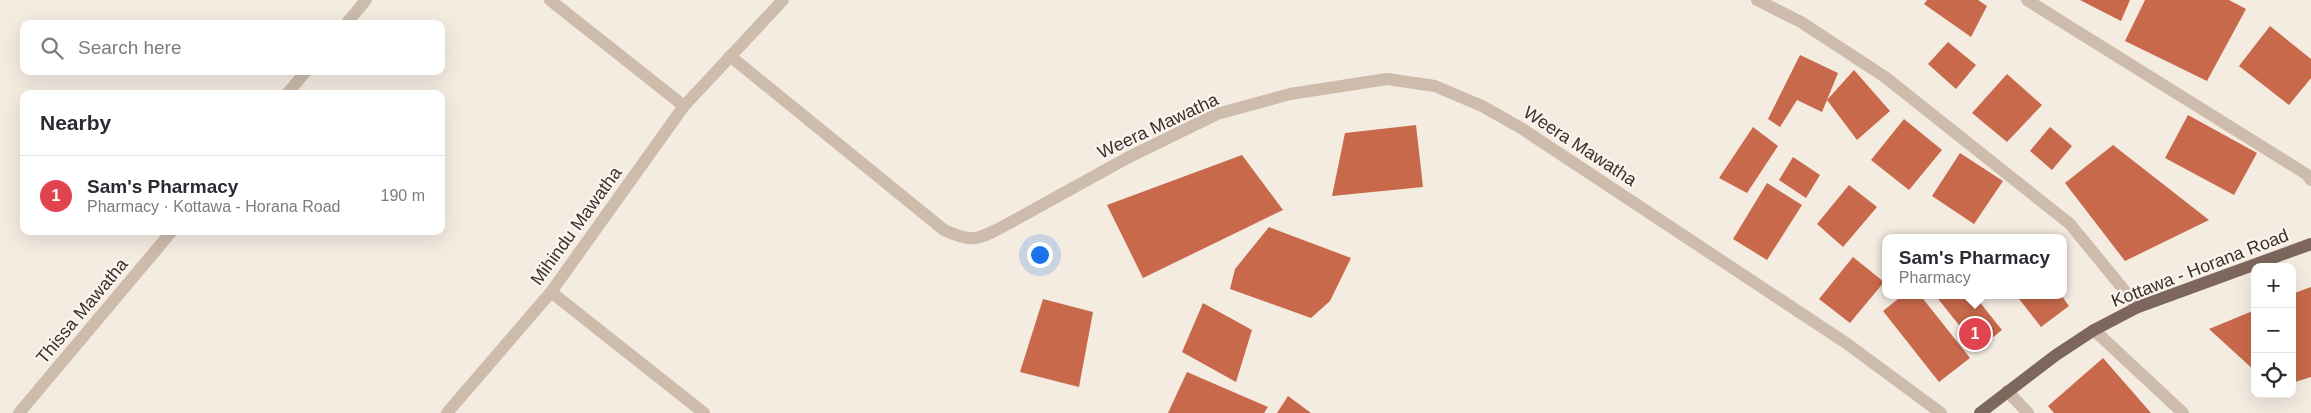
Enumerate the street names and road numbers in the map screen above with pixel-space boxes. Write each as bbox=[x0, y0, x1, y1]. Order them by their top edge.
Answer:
street label: Weera Mawatha bbox=[1095, 89, 1222, 163]
street label: Weera Mawatha bbox=[1520, 102, 1641, 191]
street label: Mihindu Mawatha bbox=[526, 162, 626, 289]
street label: Kottawa - Horana Road bbox=[2109, 225, 2291, 311]
street label: Thissa Mawatha bbox=[32, 254, 132, 368]

